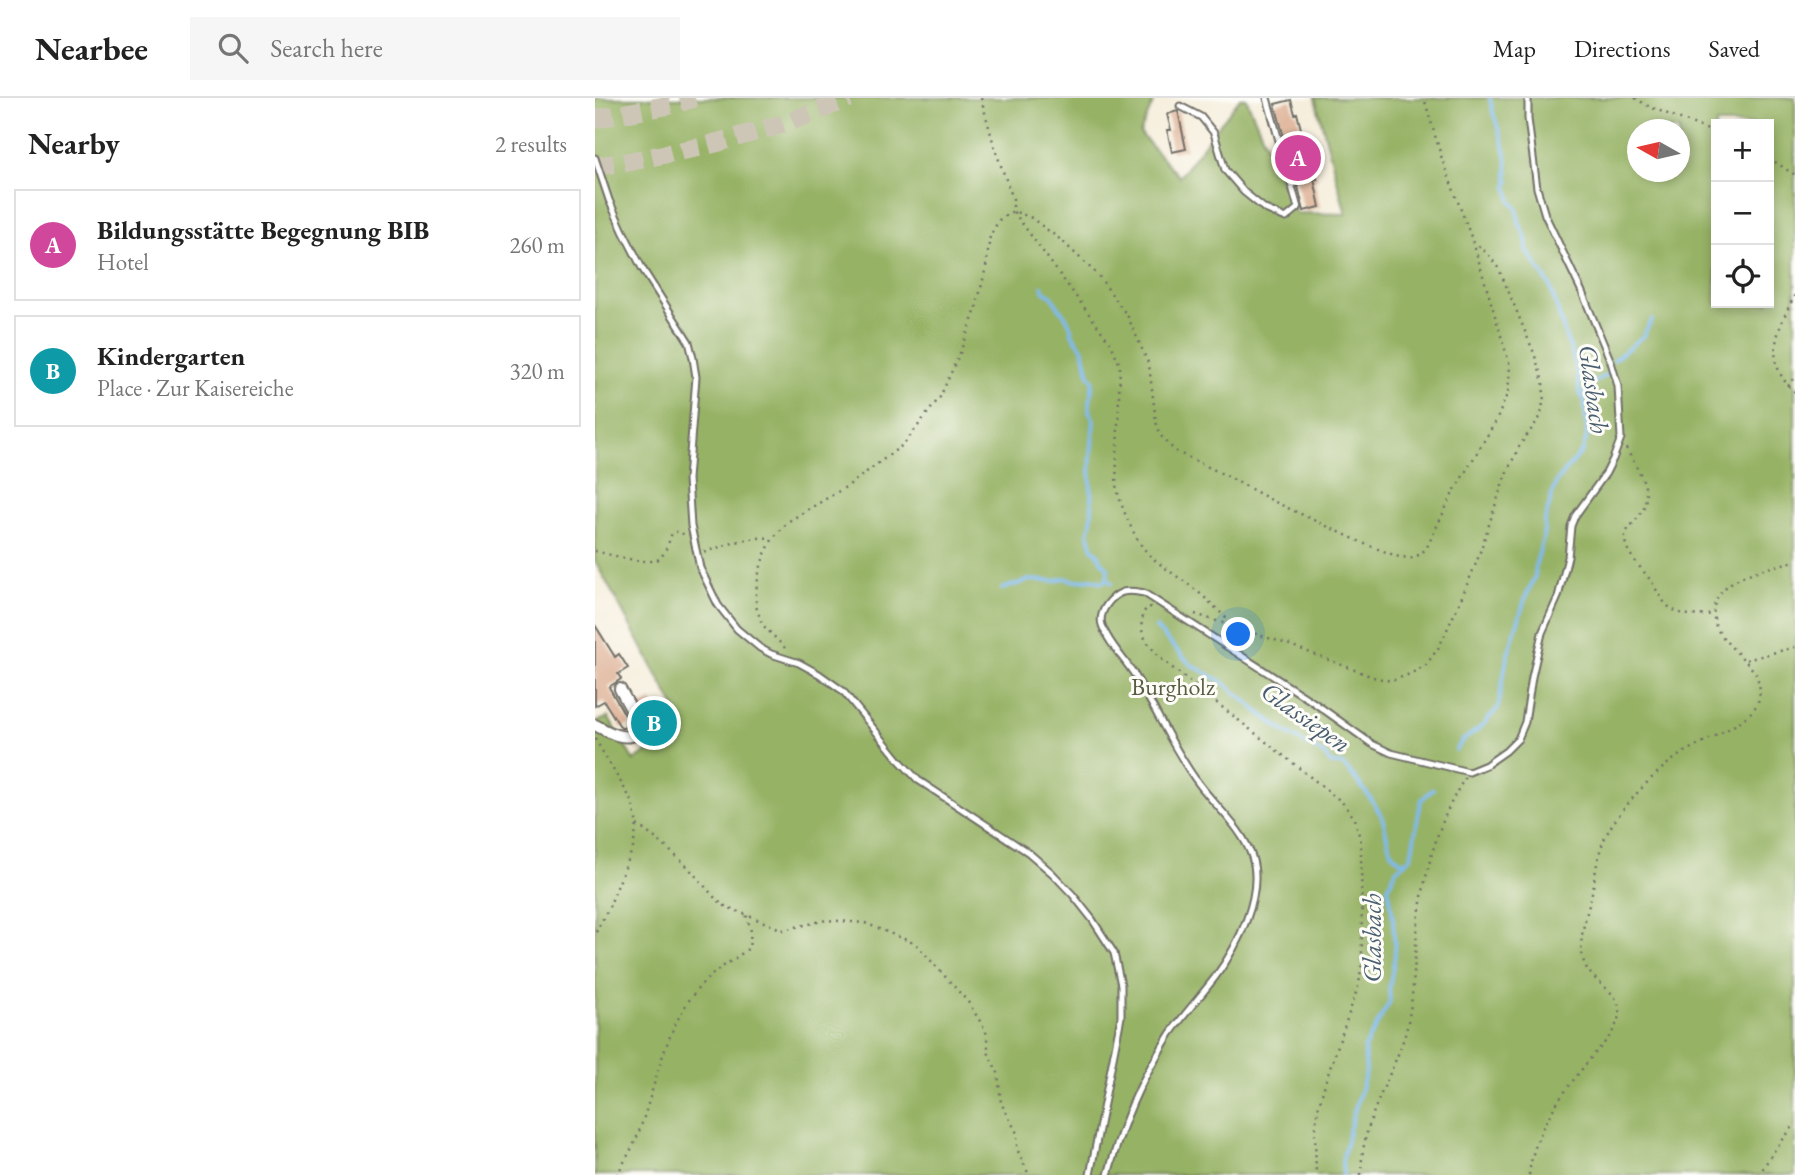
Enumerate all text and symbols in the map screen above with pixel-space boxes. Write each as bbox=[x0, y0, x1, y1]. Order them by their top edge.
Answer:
search box bbox=[190, 17, 680, 80]
text: Nearbee bbox=[35, 27, 148, 70]
icon: search bbox=[214, 29, 252, 67]
text: Search here bbox=[270, 31, 383, 65]
text: Map bbox=[1493, 33, 1536, 64]
text: Directions bbox=[1574, 33, 1671, 64]
text: Saved bbox=[1709, 33, 1760, 64]
north arrow bbox=[1627, 119, 1690, 182]
map controls bbox=[1711, 119, 1774, 308]
button: + bbox=[1711, 119, 1774, 182]
text: Nearby bbox=[28, 124, 120, 163]
text: 2 results bbox=[495, 129, 567, 159]
pin: A bbox=[1275, 132, 1321, 184]
button: − bbox=[1711, 182, 1774, 245]
text: Bildungsstätte Begegnung BIB bbox=[97, 213, 429, 247]
text: A bbox=[45, 230, 61, 260]
text: 260 m bbox=[509, 230, 565, 260]
button: locate bbox=[1711, 245, 1774, 308]
text: Hotel bbox=[97, 247, 149, 277]
text: Kindergarten bbox=[97, 339, 245, 373]
water label: Glasbach bbox=[1571, 342, 1617, 436]
text: B bbox=[46, 356, 60, 386]
text: 320 m bbox=[509, 356, 565, 386]
text: Place · Zur Kaisereiche bbox=[97, 373, 294, 403]
your location bbox=[1221, 617, 1255, 651]
park label: Burgholz bbox=[1131, 671, 1215, 702]
water label: Glassiepen bbox=[1254, 674, 1358, 760]
pin: B bbox=[631, 697, 677, 749]
water label: Glasbach bbox=[1355, 893, 1389, 983]

